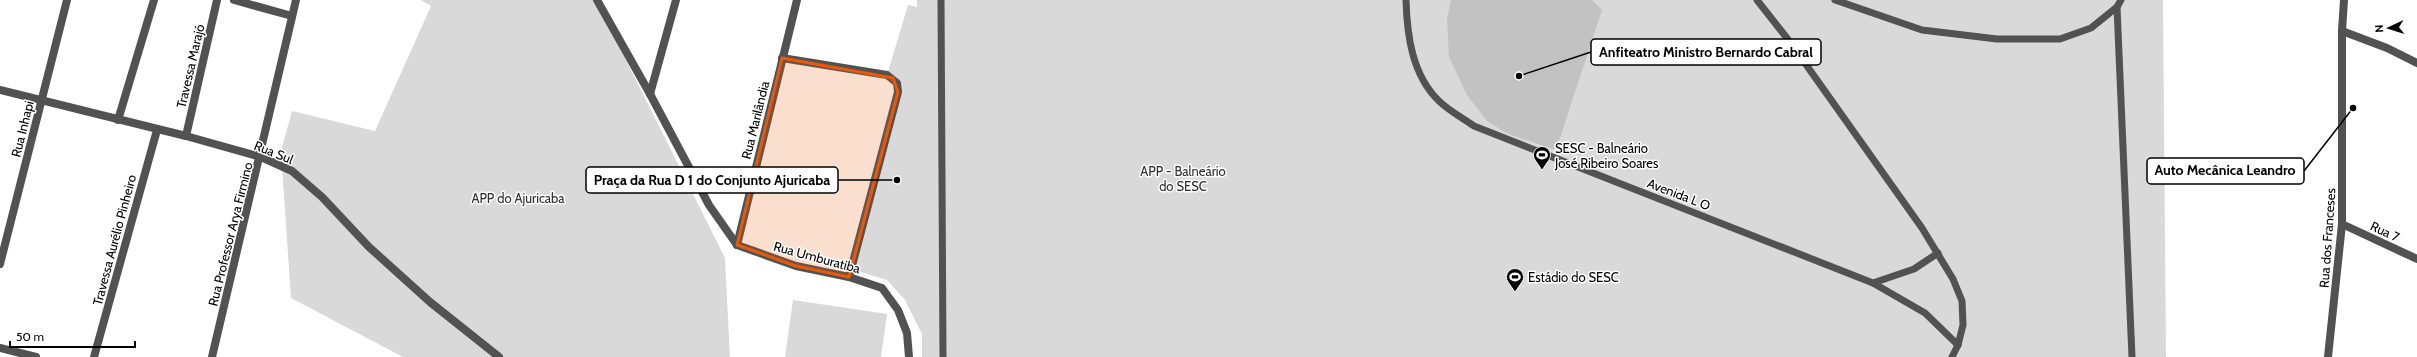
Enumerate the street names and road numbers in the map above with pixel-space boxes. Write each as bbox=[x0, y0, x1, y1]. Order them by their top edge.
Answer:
street label: Travessa Marajó bbox=[173, 23, 208, 110]
street label: Rua Marilândia bbox=[738, 79, 773, 161]
street label: Rua Inhapi bbox=[7, 99, 37, 159]
street label: Rua Sul bbox=[252, 137, 296, 167]
street label: Rua Professor Arya Firmino bbox=[204, 160, 256, 308]
street label: Travessa Aurélio Pinheiro bbox=[89, 173, 139, 307]
street label: Avenida L O bbox=[1645, 175, 1713, 213]
street label: Rua dos Franceses bbox=[2316, 187, 2339, 288]
street label: Rua 7 bbox=[2368, 217, 2402, 245]
street label: Rua Umburatiba bbox=[772, 238, 863, 276]

